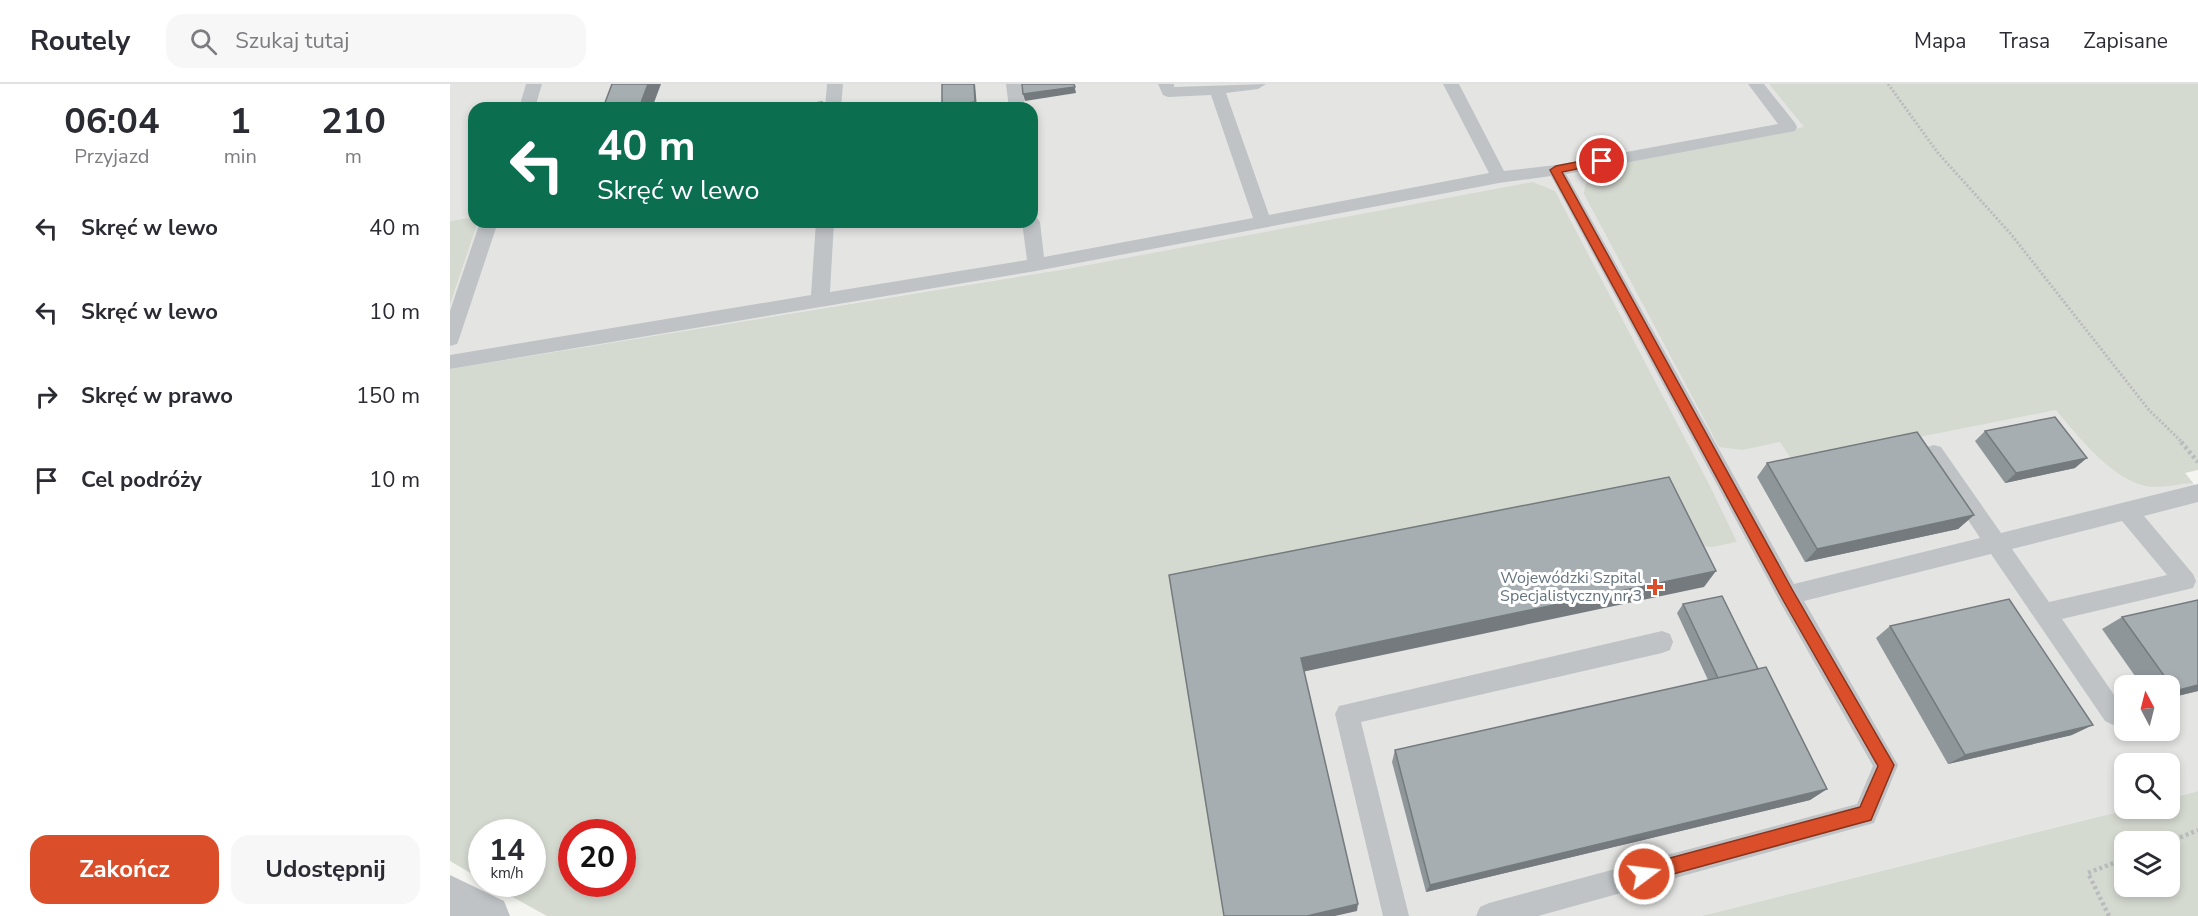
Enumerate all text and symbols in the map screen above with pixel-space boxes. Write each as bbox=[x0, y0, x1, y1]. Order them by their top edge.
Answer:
search box bbox=[166, 14, 586, 68]
text: Routely bbox=[30, 22, 130, 60]
icon: search bbox=[187, 25, 220, 58]
text: Szukaj tutaj bbox=[235, 26, 349, 56]
text: Mapa bbox=[1914, 27, 1966, 55]
text: Trasa bbox=[1999, 27, 2050, 55]
text: Zapisane bbox=[2083, 27, 2168, 55]
text: 06:04 bbox=[64, 97, 160, 146]
text: 1 bbox=[229, 97, 251, 146]
text: 210 bbox=[321, 97, 386, 146]
text: 40 m bbox=[597, 118, 696, 175]
icon: left bbox=[498, 126, 576, 204]
pin bbox=[1576, 135, 1627, 186]
text: Przyjazd bbox=[74, 143, 149, 170]
text: min bbox=[224, 143, 257, 170]
text: m bbox=[345, 143, 362, 170]
icon: arrive bbox=[1585, 144, 1618, 177]
text: Skręć w lewo bbox=[597, 172, 760, 209]
icon: left bbox=[30, 212, 63, 245]
text: Skręć w lewo bbox=[81, 213, 218, 243]
text: 40 m bbox=[369, 213, 420, 243]
icon: left bbox=[30, 296, 63, 329]
text: Skręć w lewo bbox=[81, 297, 218, 327]
text: 10 m bbox=[369, 297, 420, 327]
icon: right bbox=[30, 380, 63, 413]
text: Skręć w prawo bbox=[81, 381, 233, 411]
text: 150 m bbox=[356, 381, 420, 411]
icon: arrive bbox=[30, 464, 63, 497]
text: Cel podróży bbox=[81, 465, 202, 495]
text: 10 m bbox=[369, 465, 420, 495]
place label: Wojewódzki Szpital Specjalistyczny nr 3 bbox=[1500, 567, 1642, 607]
marker: Wojewódzki Szpital Specjalistyczny nr 3 bbox=[1646, 578, 1664, 596]
north arrow bbox=[2114, 675, 2180, 741]
map controls bbox=[2114, 675, 2180, 897]
button: search bbox=[2114, 753, 2180, 819]
speed limit sign: 20 bbox=[558, 819, 636, 897]
text: 14 bbox=[489, 830, 525, 871]
button: layers bbox=[2114, 831, 2180, 897]
button: Zakończ bbox=[30, 835, 219, 904]
button: Udostępnij bbox=[231, 835, 420, 904]
position arrow bbox=[1612, 842, 1676, 906]
text: km/h bbox=[490, 863, 524, 883]

